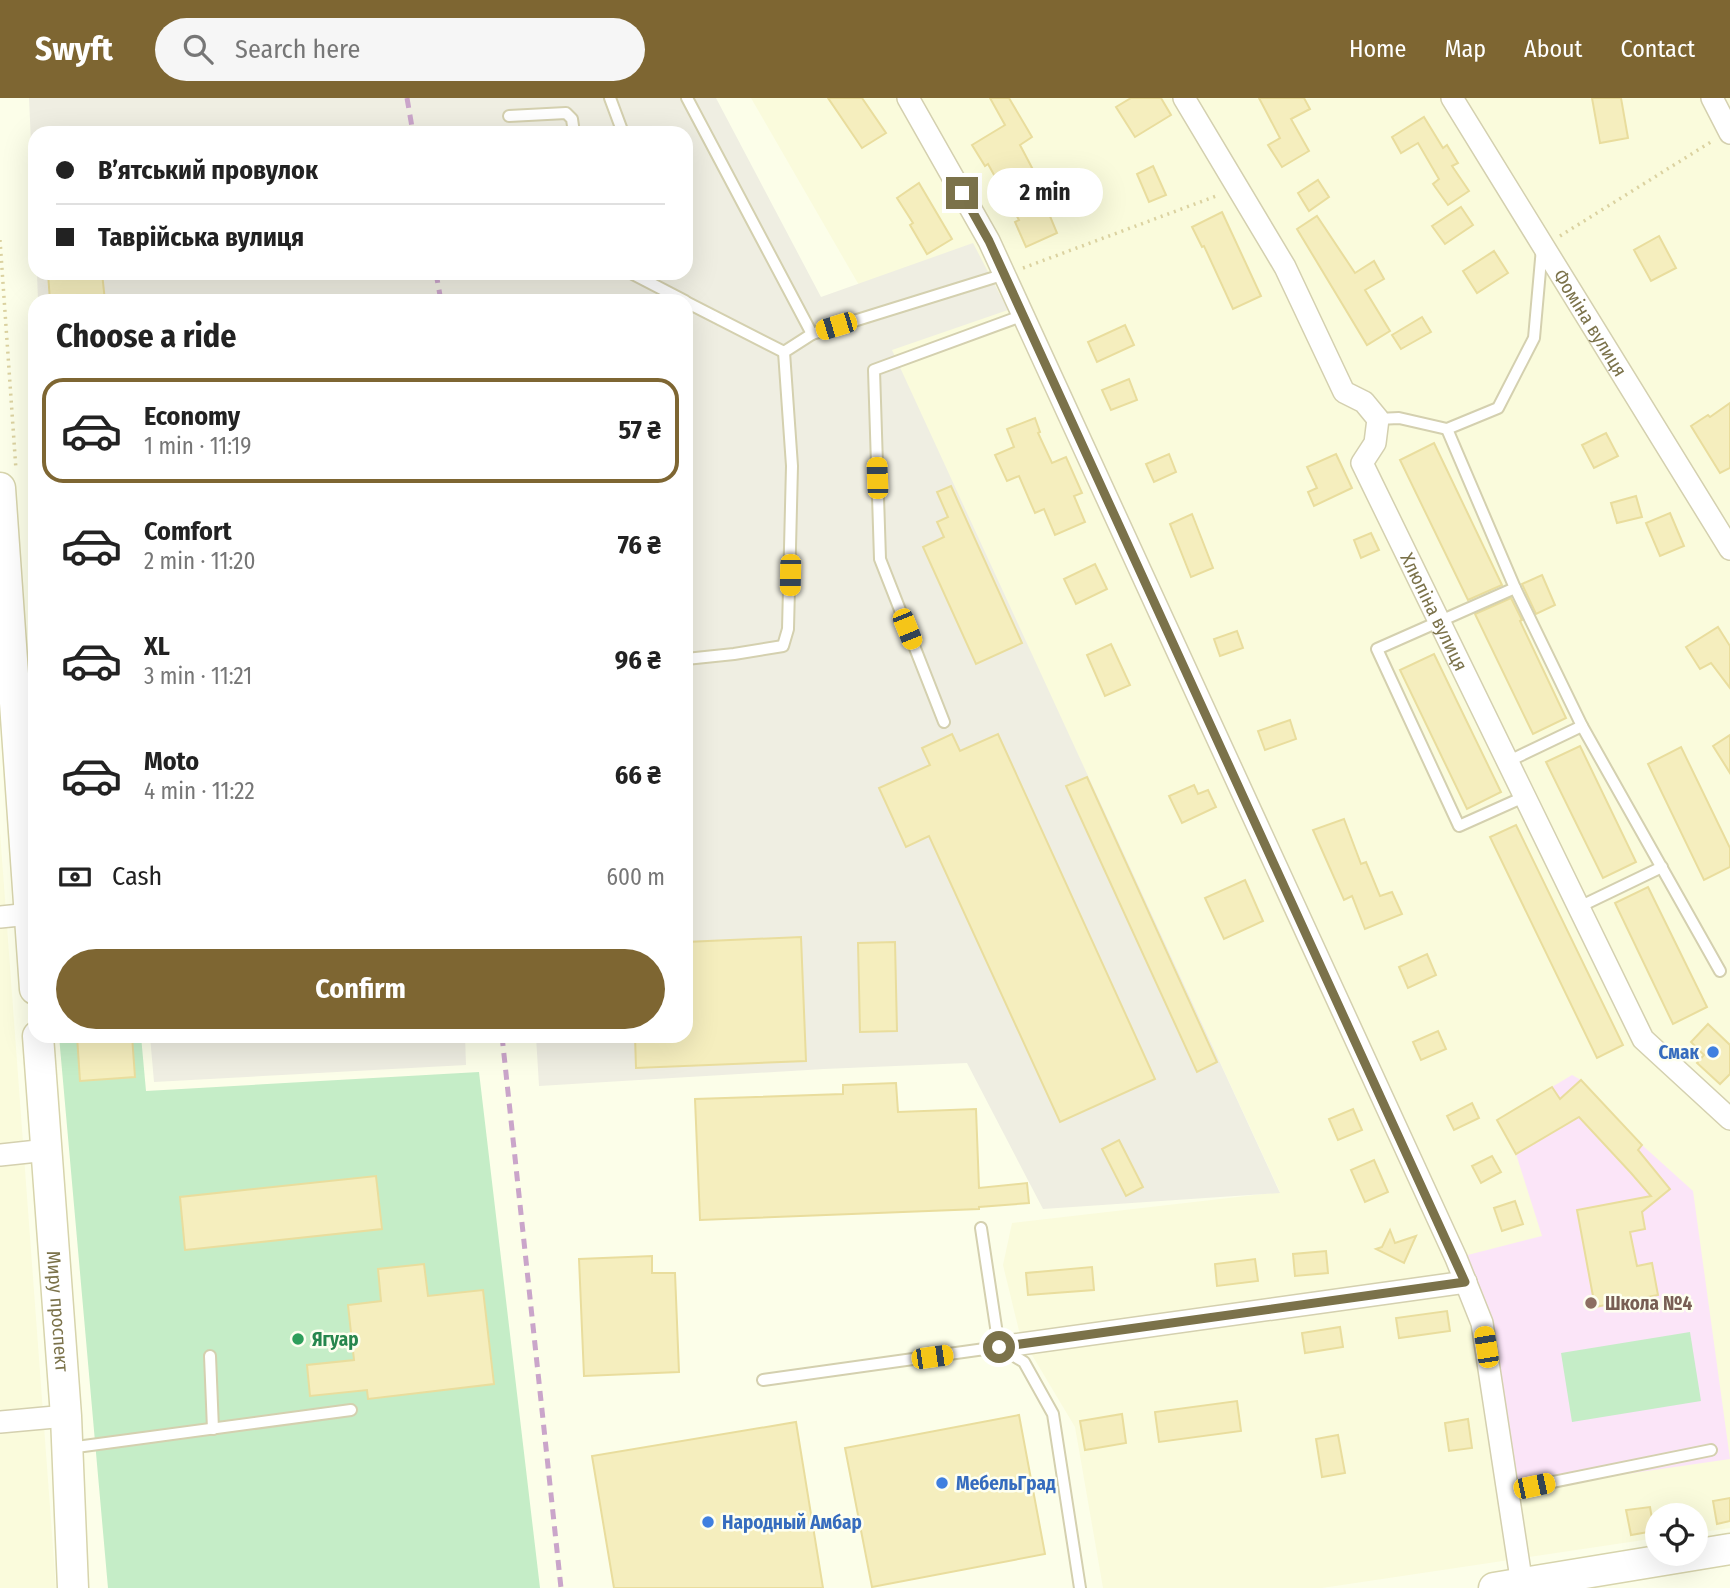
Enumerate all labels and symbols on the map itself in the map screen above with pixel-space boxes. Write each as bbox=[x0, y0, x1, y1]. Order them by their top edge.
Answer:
callout: 2 min bbox=[986, 168, 1102, 217]
route end bbox=[946, 177, 978, 209]
street label: Фоміна вулиця bbox=[1548, 265, 1632, 381]
car bbox=[813, 310, 860, 342]
car bbox=[866, 457, 889, 499]
street label: Хлюпіна вулиця bbox=[1396, 549, 1473, 675]
car bbox=[780, 554, 801, 596]
car bbox=[890, 606, 925, 652]
place label: Смак bbox=[1658, 1041, 1699, 1064]
marker: Смак bbox=[1705, 1044, 1721, 1060]
street label: Миру проспект bbox=[42, 1250, 74, 1373]
place label: Школа №4 bbox=[1605, 1292, 1692, 1315]
marker: Школа №4 bbox=[1583, 1295, 1599, 1311]
car bbox=[1473, 1325, 1500, 1369]
place label: Ягуар bbox=[312, 1328, 358, 1351]
marker: Ягуар bbox=[290, 1331, 306, 1347]
route start bbox=[983, 1331, 1015, 1363]
car bbox=[910, 1344, 955, 1370]
car bbox=[1512, 1471, 1557, 1501]
place label: МебельГрад bbox=[956, 1472, 1056, 1495]
marker: МебельГрад bbox=[934, 1475, 950, 1491]
place label: Народный Амбар bbox=[722, 1511, 862, 1534]
marker: Народный Амбар bbox=[700, 1514, 716, 1530]

